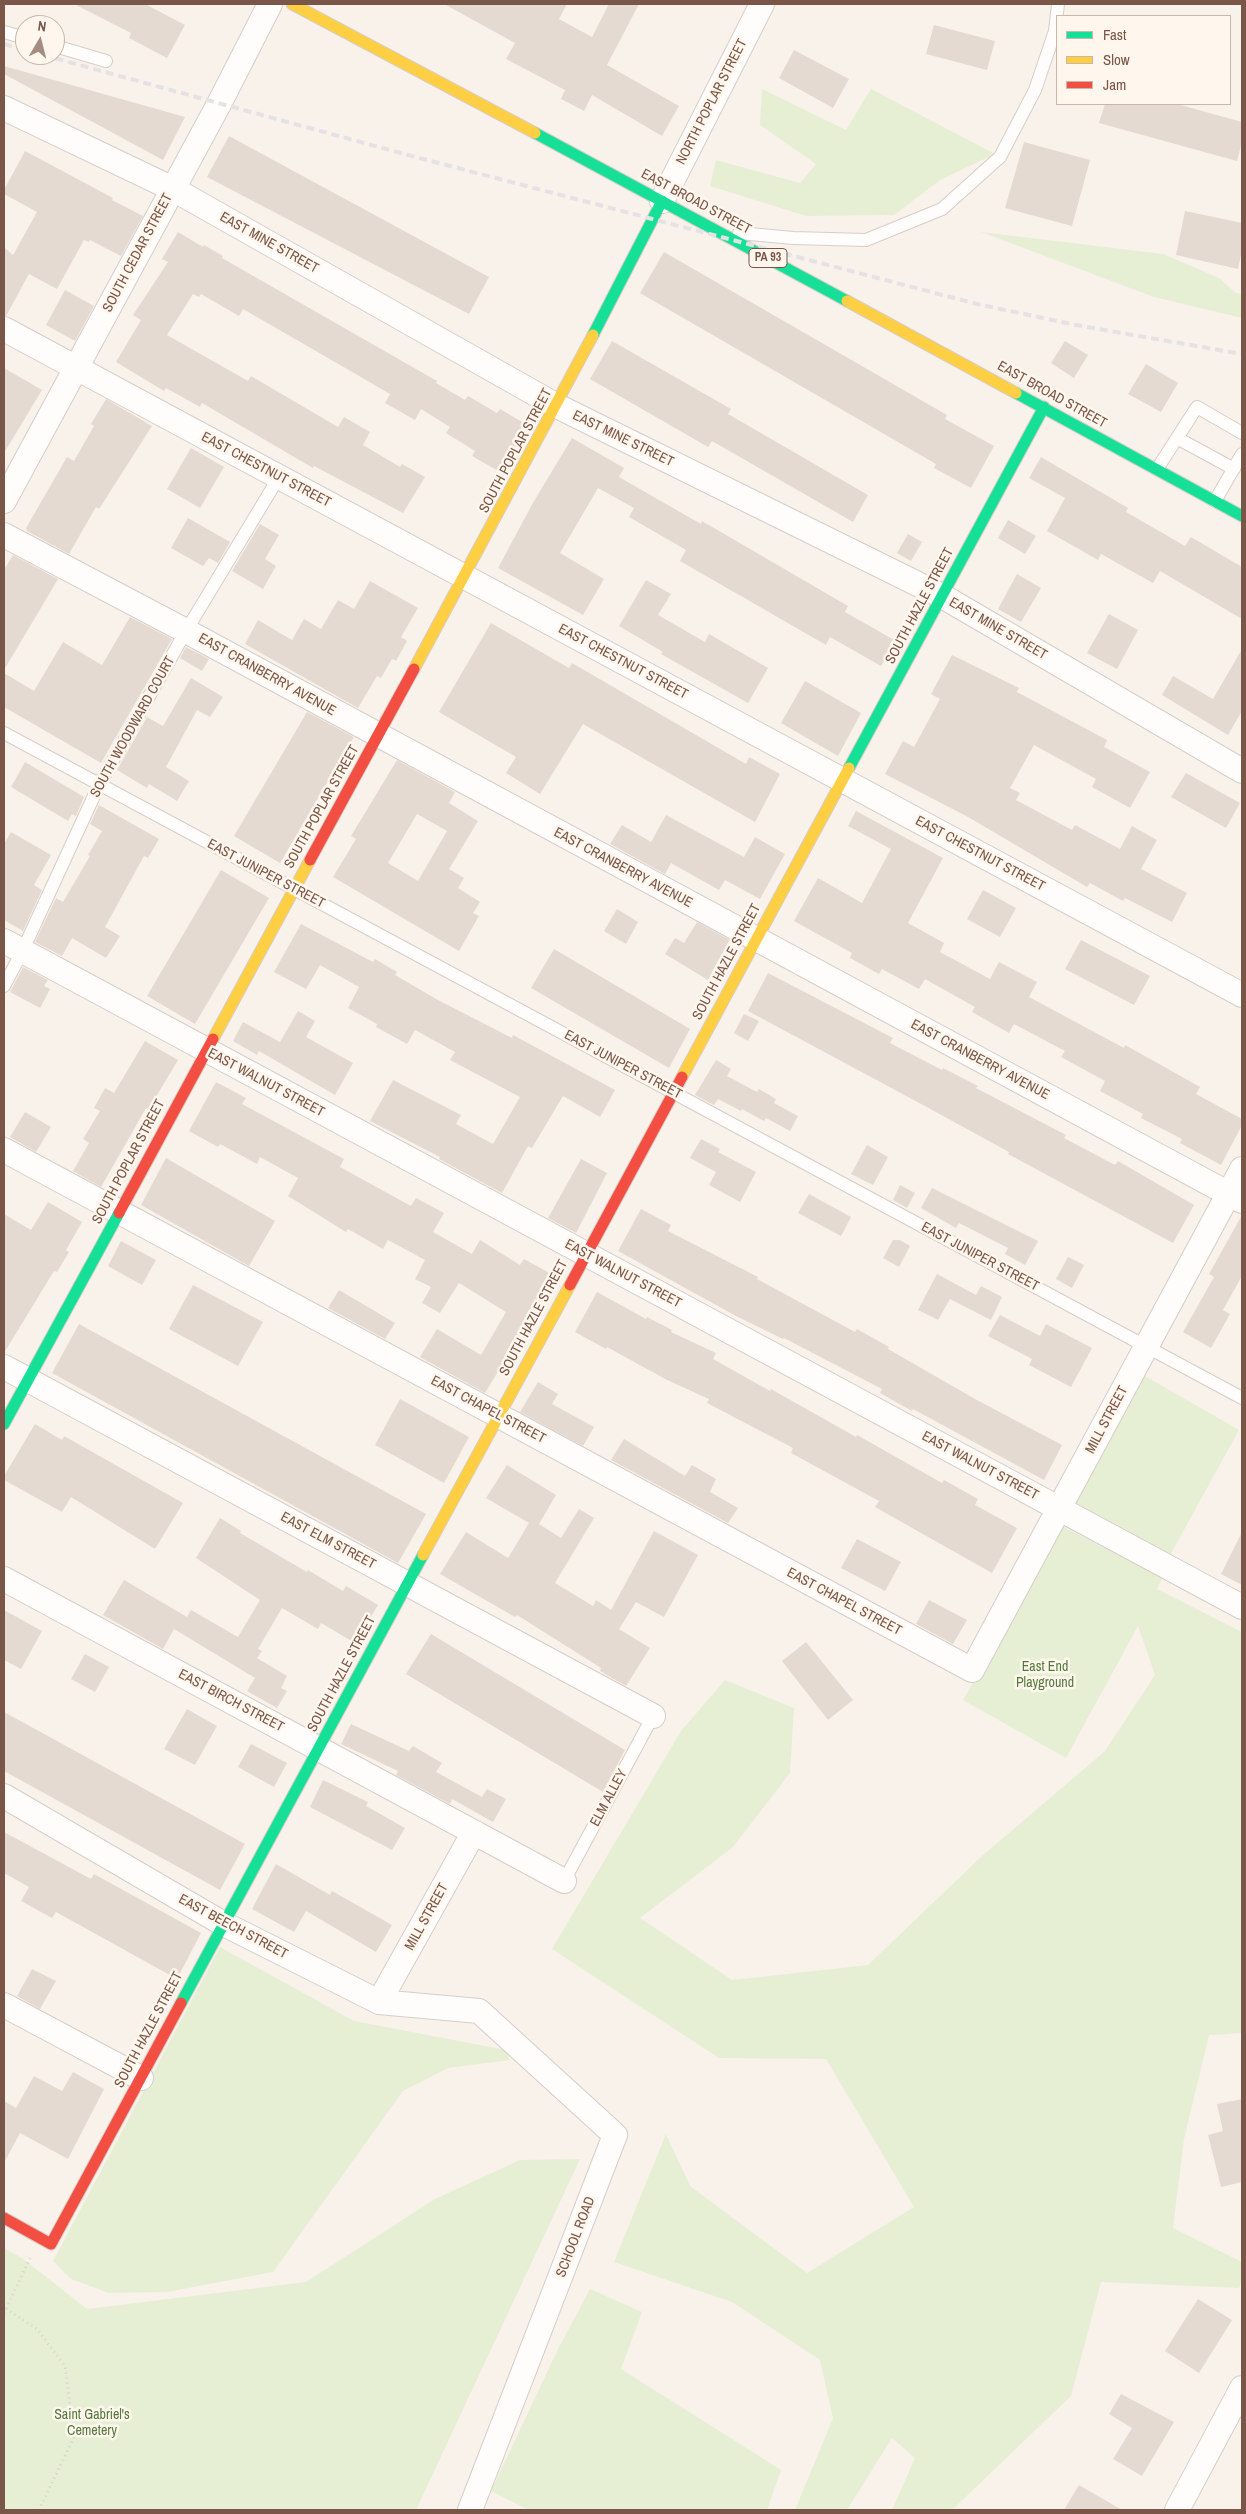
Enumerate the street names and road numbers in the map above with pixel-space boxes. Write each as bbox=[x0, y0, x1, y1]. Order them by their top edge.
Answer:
street label: NORTH POPLAR STREET bbox=[673, 36, 751, 168]
street label: EAST BROAD STREET bbox=[638, 166, 754, 238]
street label: SOUTH CEDAR STREET bbox=[100, 191, 176, 315]
street label: EAST MINE STREET bbox=[217, 209, 321, 277]
road number: PA 93 bbox=[749, 248, 787, 268]
street label: EAST BROAD STREET bbox=[994, 358, 1110, 432]
street label: SOUTH POPLAR STREET bbox=[476, 386, 556, 516]
street label: EAST MINE STREET bbox=[570, 407, 676, 471]
street label: EAST CHESTNUT STREET bbox=[198, 429, 334, 511]
street label: SOUTH HAZLE STREET bbox=[882, 545, 958, 667]
street label: EAST MINE STREET bbox=[946, 594, 1050, 664]
street label: EAST CHESTNUT STREET bbox=[555, 621, 691, 703]
street label: EAST CRANBERRY AVENUE bbox=[195, 630, 339, 720]
street label: SOUTH WOODWARD COURT bbox=[87, 653, 179, 801]
street label: SOUTH POPLAR STREET bbox=[281, 742, 363, 872]
street label: EAST CHESTNUT STREET bbox=[912, 813, 1048, 895]
street label: EAST CRANBERRY AVENUE bbox=[551, 824, 695, 912]
street label: EAST JUNIPER STREET bbox=[204, 836, 328, 912]
street label: SOUTH HAZLE STREET bbox=[689, 901, 765, 1023]
street label: EAST CRANBERRY AVENUE bbox=[908, 1016, 1052, 1104]
street label: EAST JUNIPER STREET bbox=[561, 1027, 685, 1103]
street label: EAST WALNUT STREET bbox=[205, 1045, 327, 1121]
street label: SOUTH POPLAR STREET bbox=[89, 1097, 169, 1227]
street label: EAST JUNIPER STREET bbox=[918, 1219, 1042, 1295]
street label: EAST WALNUT STREET bbox=[562, 1236, 684, 1312]
street label: SOUTH HAZLE STREET bbox=[496, 1257, 572, 1379]
street label: EAST CHAPEL STREET bbox=[428, 1373, 548, 1447]
street label: MILL STREET bbox=[1082, 1383, 1132, 1457]
street label: EAST WALNUT STREET bbox=[919, 1428, 1041, 1504]
street label: EAST ELM STREET bbox=[278, 1509, 378, 1573]
street label: EAST CHAPEL STREET bbox=[784, 1565, 904, 1639]
street label: SOUTH HAZLE STREET bbox=[304, 1613, 380, 1735]
street label: EAST BIRCH STREET bbox=[175, 1666, 287, 1736]
street label: ELM ALLEY bbox=[587, 1766, 631, 1830]
street label: MILL STREET bbox=[402, 1881, 452, 1953]
street label: EAST BEECH STREET bbox=[176, 1891, 290, 1963]
street label: SOUTH HAZLE STREET bbox=[111, 1969, 187, 2091]
street label: SCHOOL ROAD bbox=[553, 2194, 599, 2280]

